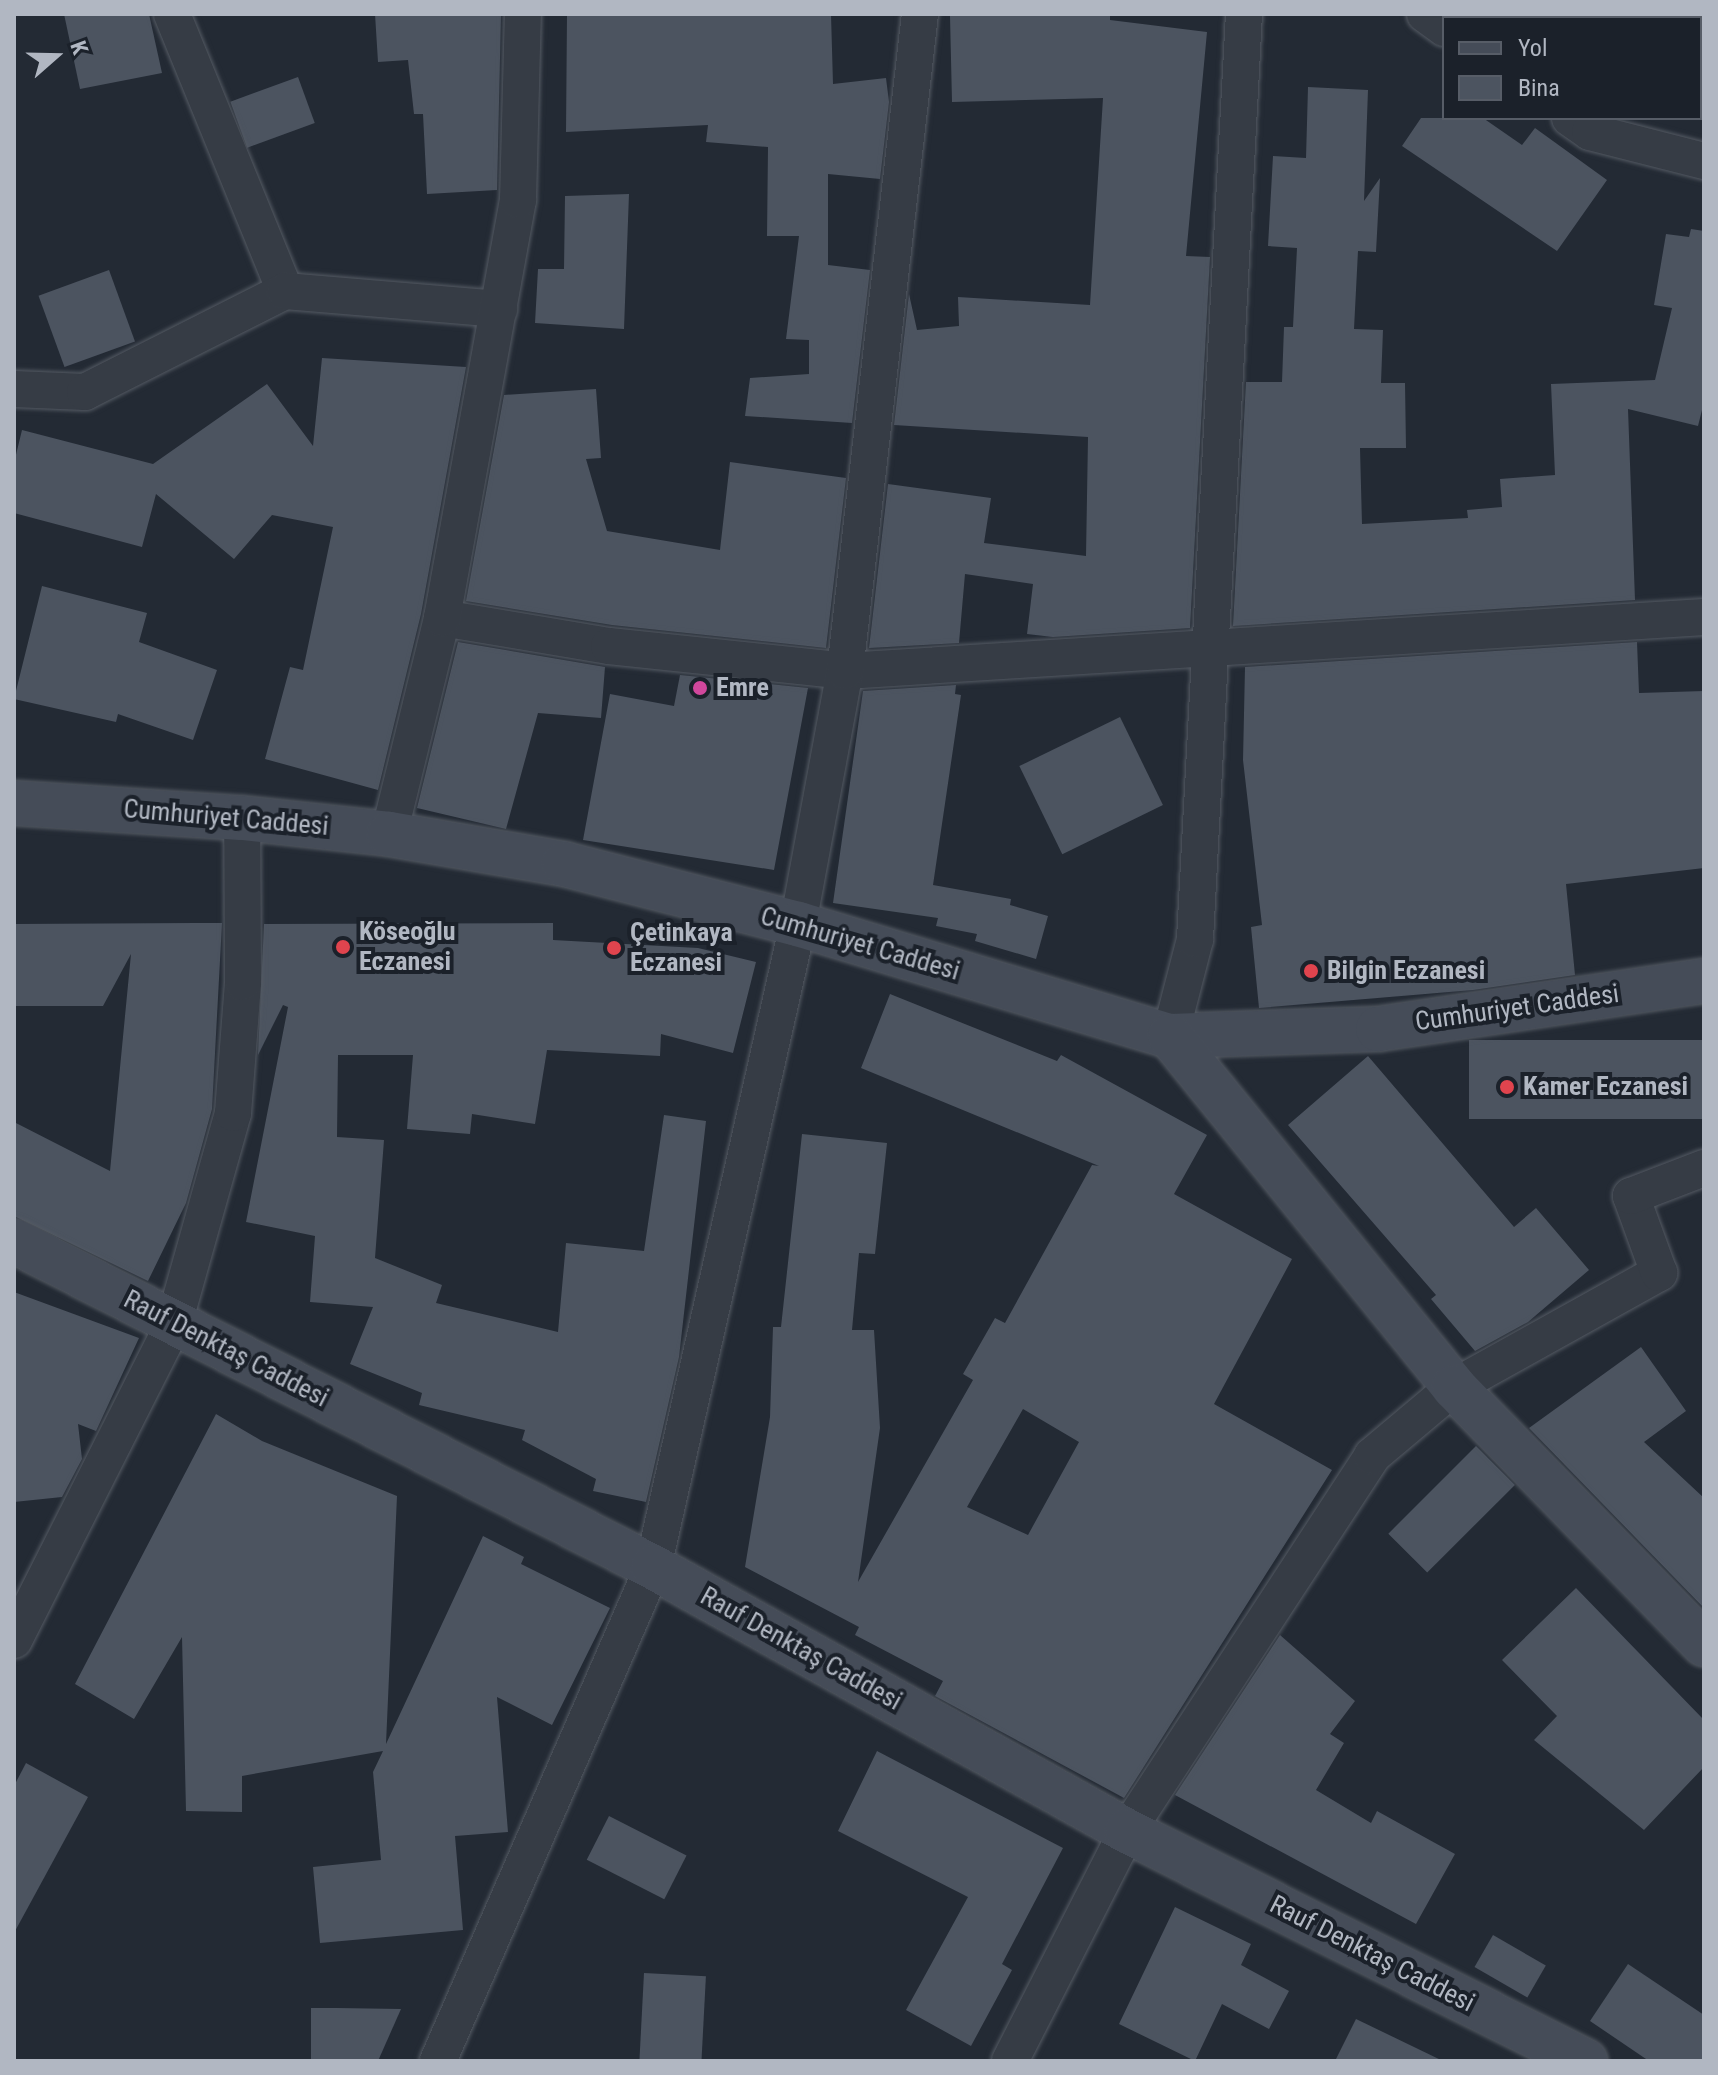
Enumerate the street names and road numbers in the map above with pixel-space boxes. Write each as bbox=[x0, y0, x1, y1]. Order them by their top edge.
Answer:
street label: Cumhuriyet Caddesi bbox=[122, 794, 330, 842]
street label: Cumhuriyet Caddesi bbox=[757, 901, 963, 987]
street label: Cumhuriyet Caddesi bbox=[1413, 978, 1621, 1038]
street label: Rauf Denktaş Caddesi bbox=[119, 1284, 333, 1414]
street label: Rauf Denktaş Caddesi bbox=[695, 1581, 907, 1717]
street label: Rauf Denktaş Caddesi bbox=[1265, 1889, 1479, 2019]

